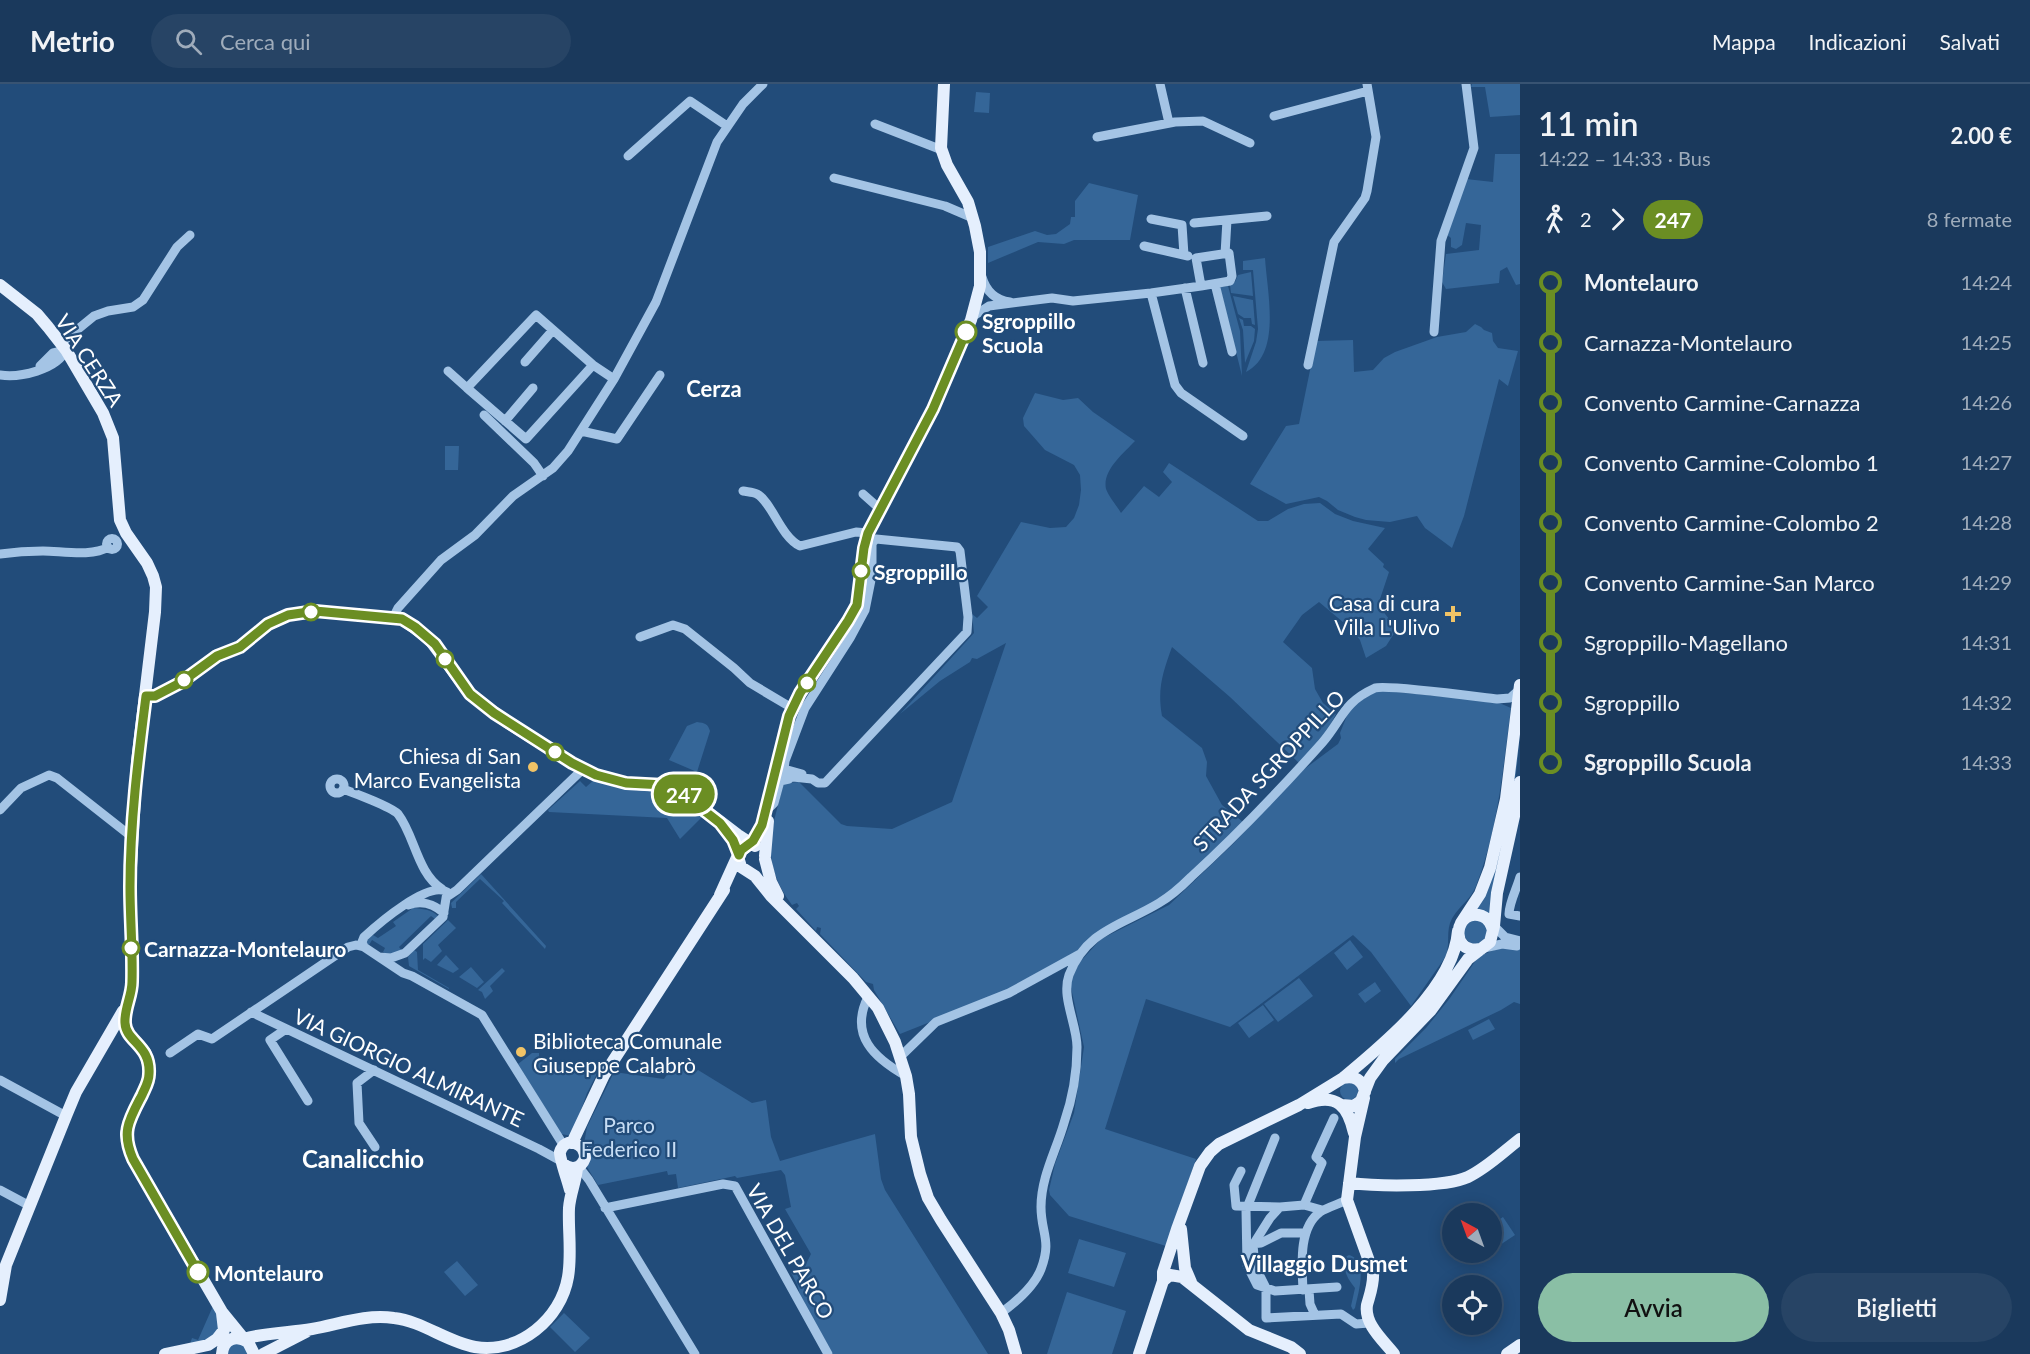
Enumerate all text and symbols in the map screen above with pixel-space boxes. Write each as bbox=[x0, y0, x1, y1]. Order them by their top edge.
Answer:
search box bbox=[151, 14, 571, 68]
text: Metrio bbox=[30, 24, 115, 58]
icon: search bbox=[172, 25, 205, 58]
text: Cerca qui bbox=[220, 28, 311, 55]
text: Mappa bbox=[1712, 29, 1776, 54]
text: Indicazioni bbox=[1809, 29, 1907, 54]
text: Salvati bbox=[1940, 29, 2000, 54]
text: 11 min bbox=[1538, 103, 1639, 143]
text: 2.00 € bbox=[1950, 122, 2012, 149]
text: 14:22 – 14:33 · Bus bbox=[1538, 146, 1711, 170]
icon: walk bbox=[1538, 203, 1571, 236]
icon: forward bbox=[1601, 203, 1634, 236]
text: 2 bbox=[1580, 207, 1592, 231]
text: 247 bbox=[1655, 207, 1691, 232]
text: 8 fermate bbox=[1927, 207, 2012, 231]
text: Montelauro bbox=[1584, 269, 1699, 296]
text: 14:24 bbox=[1961, 270, 2012, 294]
place label: Sgroppillo Scuola bbox=[982, 308, 1076, 357]
street label: VIA CERZA bbox=[51, 309, 130, 412]
marker: Sgroppillo Scuola bbox=[955, 321, 977, 343]
text: Carnazza-Montelauro bbox=[1584, 329, 1792, 356]
text: 14:25 bbox=[1961, 330, 2012, 354]
district label: Cerza bbox=[686, 375, 742, 402]
text: Convento Carmine-Carnazza bbox=[1584, 389, 1860, 416]
text: 14:26 bbox=[1961, 390, 2012, 414]
text: Convento Carmine-Colombo 1 bbox=[1584, 449, 1879, 476]
text: 14:27 bbox=[1961, 450, 2012, 474]
text: Convento Carmine-Colombo 2 bbox=[1584, 509, 1879, 536]
text: 14:28 bbox=[1961, 510, 2012, 534]
place label: Sgroppillo bbox=[874, 559, 968, 584]
marker: Sgroppillo bbox=[852, 562, 870, 580]
text: Convento Carmine-San Marco bbox=[1584, 569, 1875, 596]
text: 14:29 bbox=[1961, 570, 2012, 594]
place label: Casa di cura Villa L'Ulivo bbox=[1329, 590, 1440, 639]
unlabelled marker bbox=[302, 603, 320, 621]
marker: Casa di cura Villa L'Ulivo bbox=[1444, 605, 1462, 623]
text: Sgroppillo-Magellano bbox=[1584, 629, 1788, 656]
text: 14:31 bbox=[1961, 630, 2012, 654]
unlabelled marker bbox=[436, 650, 454, 668]
unlabelled marker bbox=[175, 671, 193, 689]
unlabelled marker bbox=[798, 674, 816, 692]
street label: STRADA SGROPPILLO bbox=[1187, 684, 1349, 856]
text: Sgroppillo bbox=[1584, 689, 1680, 716]
text: 14:32 bbox=[1961, 690, 2012, 714]
place label: Chiesa di San Marco Evangelista bbox=[354, 743, 521, 792]
unlabelled marker bbox=[546, 743, 564, 761]
text: Sgroppillo Scuola bbox=[1584, 749, 1752, 776]
text: 14:33 bbox=[1961, 750, 2012, 774]
marker: Chiesa di San Marco Evangelista bbox=[526, 760, 540, 774]
line badge: 247 bbox=[650, 774, 718, 814]
text: 247 bbox=[666, 782, 702, 807]
place label: Carnazza-Montelauro bbox=[144, 936, 346, 961]
marker: Carnazza-Montelauro bbox=[122, 939, 140, 957]
street label: VIA GIORGIO ALMIRANTE bbox=[290, 1003, 528, 1131]
place label: Biblioteca Comunale Giuseppe Calabrò bbox=[533, 1028, 722, 1077]
marker: Biblioteca Comunale Giuseppe Calabrò bbox=[514, 1045, 528, 1059]
park label: Parco Federico II bbox=[581, 1112, 677, 1161]
district label: Canalicchio bbox=[302, 1144, 424, 1173]
street label: VIA DEL PARCO bbox=[742, 1179, 840, 1323]
north arrow bbox=[1442, 1203, 1502, 1263]
map controls bbox=[1442, 1203, 1502, 1335]
district label: Villaggio Dusmet bbox=[1240, 1250, 1408, 1277]
place label: Montelauro bbox=[214, 1260, 324, 1285]
marker: Montelauro bbox=[187, 1261, 209, 1283]
button: Avvia bbox=[1538, 1273, 1769, 1342]
button: Biglietti bbox=[1781, 1273, 2012, 1342]
button: locate bbox=[1442, 1275, 1502, 1335]

